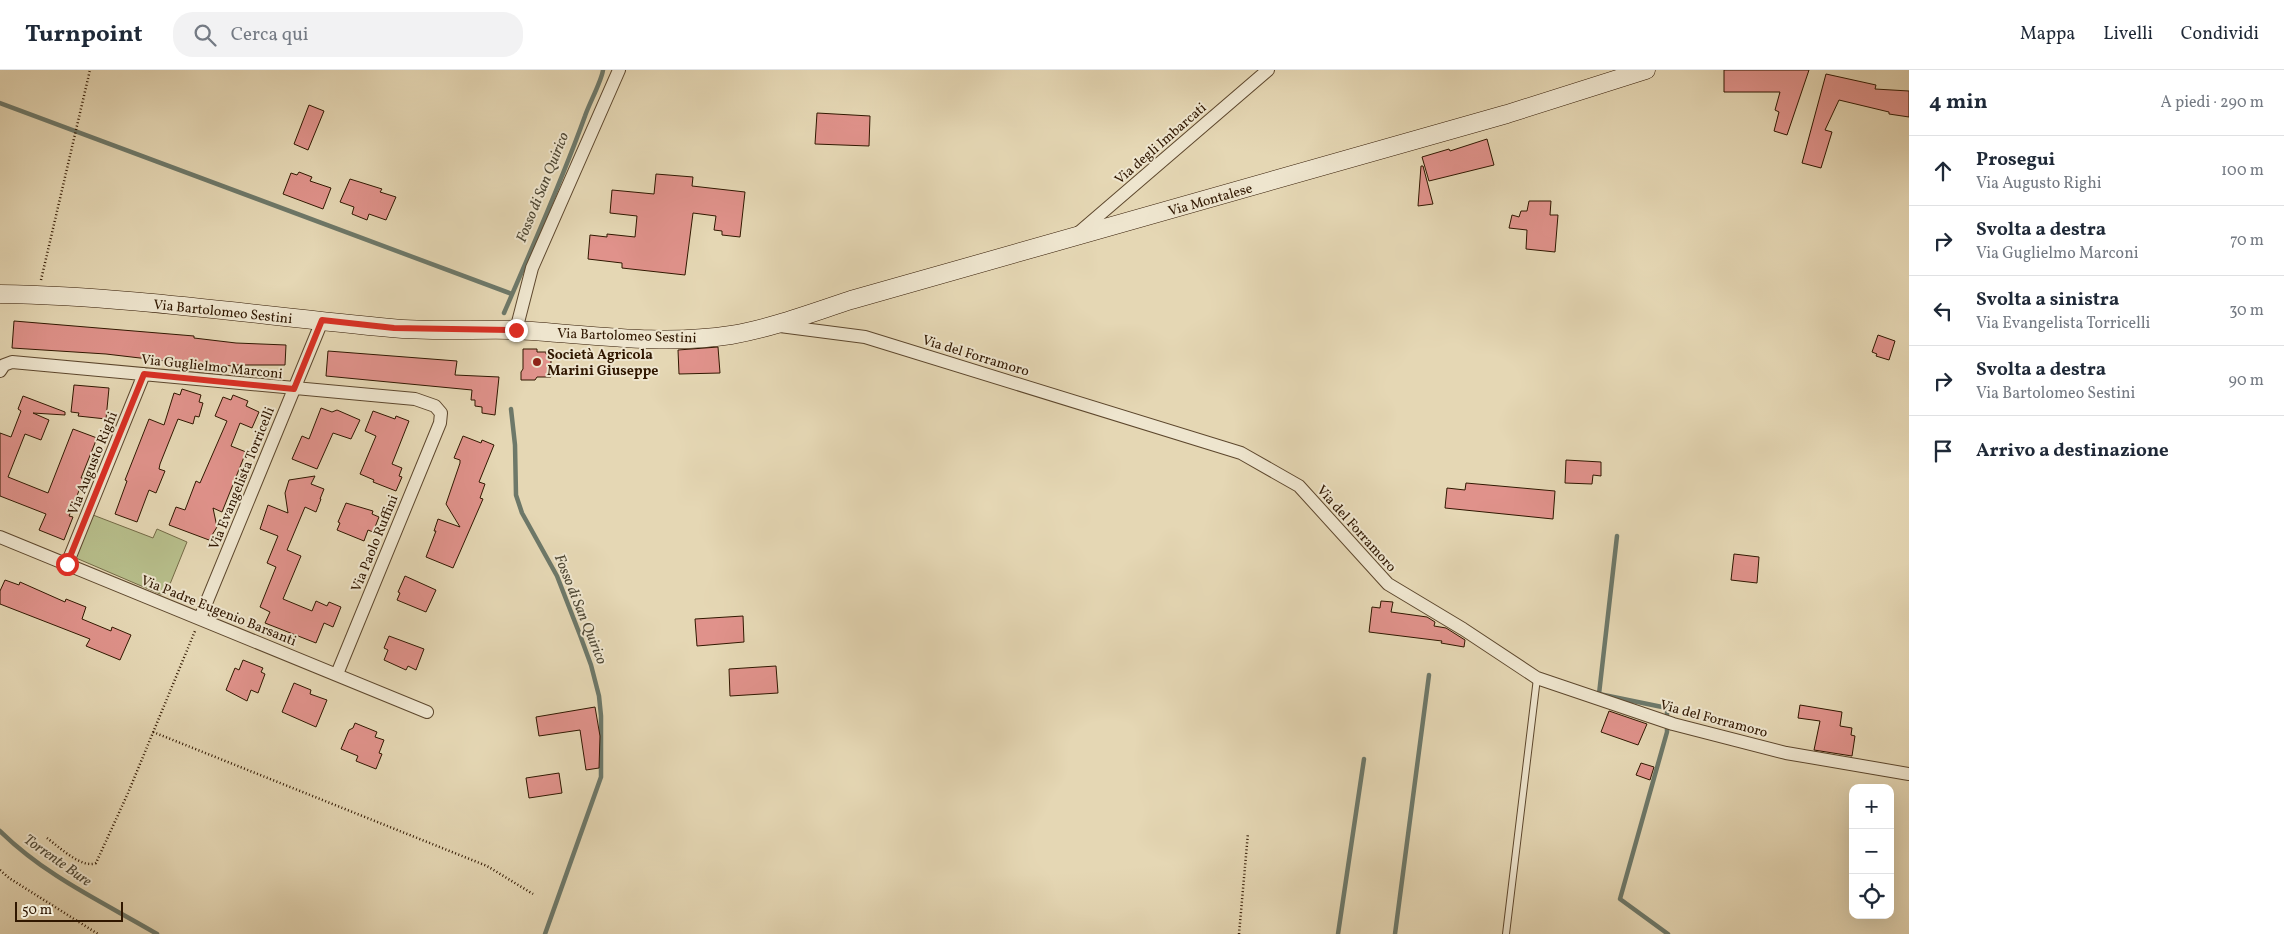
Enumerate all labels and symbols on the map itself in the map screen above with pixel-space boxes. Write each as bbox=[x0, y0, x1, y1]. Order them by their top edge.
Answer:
street label: Via degli Imbarcati bbox=[1111, 99, 1211, 189]
water label: Fosso di San Quirico bbox=[512, 129, 575, 246]
street label: Via Montalese bbox=[1166, 179, 1255, 222]
street label: Via Bartolomeo Sestini bbox=[152, 296, 293, 329]
route end bbox=[505, 319, 528, 342]
street label: Via Bartolomeo Sestini bbox=[557, 325, 697, 348]
street label: Via del Forramoro bbox=[920, 331, 1031, 382]
place label: Società Agricola Marini Giuseppe bbox=[547, 346, 659, 381]
street label: Via Guglielmo Marconi bbox=[140, 351, 284, 384]
marker: Società Agricola Marini Giuseppe bbox=[531, 356, 543, 368]
street label: Via Evangelista Torricelli bbox=[205, 404, 280, 553]
street label: Via Augusto Righi bbox=[64, 409, 123, 518]
street label: Via del Forramoro bbox=[1312, 481, 1400, 577]
street label: Via Paolo Ruffini bbox=[347, 492, 404, 595]
water label: Fosso di San Quirico bbox=[548, 551, 611, 668]
route start bbox=[56, 553, 79, 576]
street label: Via Padre Eugenio Barsanti bbox=[138, 571, 299, 651]
street label: Via del Forramoro bbox=[1658, 696, 1770, 743]
water label: Torrente Bure bbox=[19, 830, 96, 893]
scale bar bbox=[15, 899, 122, 922]

